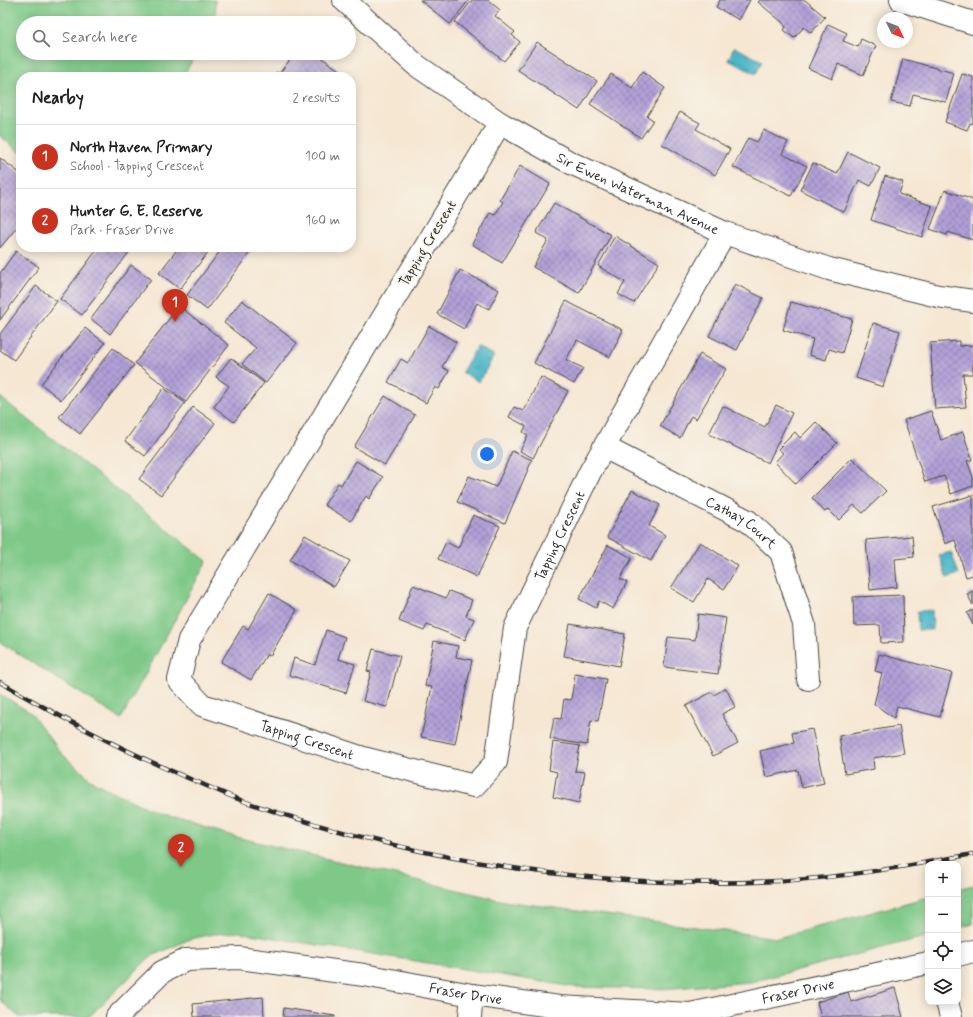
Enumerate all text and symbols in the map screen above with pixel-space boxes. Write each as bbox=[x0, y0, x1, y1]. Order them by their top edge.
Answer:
north arrow bbox=[877, 12, 913, 48]
search box bbox=[16, 16, 356, 60]
icon: search bbox=[30, 27, 52, 49]
text: Search here bbox=[62, 28, 138, 48]
text: Nearby bbox=[32, 87, 84, 109]
text: 2 results bbox=[293, 90, 340, 107]
text: North Haven Primary bbox=[70, 138, 212, 158]
text: 1 bbox=[42, 148, 48, 165]
text: 100 m bbox=[305, 148, 340, 165]
street label: Sir Ewen Waterman Avenue bbox=[553, 149, 722, 239]
text: School · Tapping Crescent bbox=[70, 158, 204, 175]
street label: Tapping Crescent bbox=[395, 197, 462, 291]
text: Hunter G. E. Reserve bbox=[70, 202, 203, 222]
text: 2 bbox=[42, 212, 48, 229]
text: 160 m bbox=[305, 212, 340, 229]
text: Park · Fraser Drive bbox=[70, 222, 174, 239]
pin: 1 bbox=[162, 289, 188, 322]
your location bbox=[477, 444, 497, 464]
street label: Tapping Crescent bbox=[531, 488, 590, 584]
street label: Cathay Court bbox=[702, 493, 781, 554]
street label: Tapping Crescent bbox=[257, 717, 356, 764]
pin: 2 bbox=[168, 834, 194, 867]
map controls bbox=[925, 861, 961, 1005]
button: + bbox=[925, 861, 961, 897]
button: − bbox=[925, 897, 961, 933]
button: locate bbox=[925, 933, 961, 969]
button: layers bbox=[925, 969, 961, 1005]
street label: Fraser Drive bbox=[760, 975, 836, 1008]
street label: Fraser Drive bbox=[428, 979, 503, 1009]

